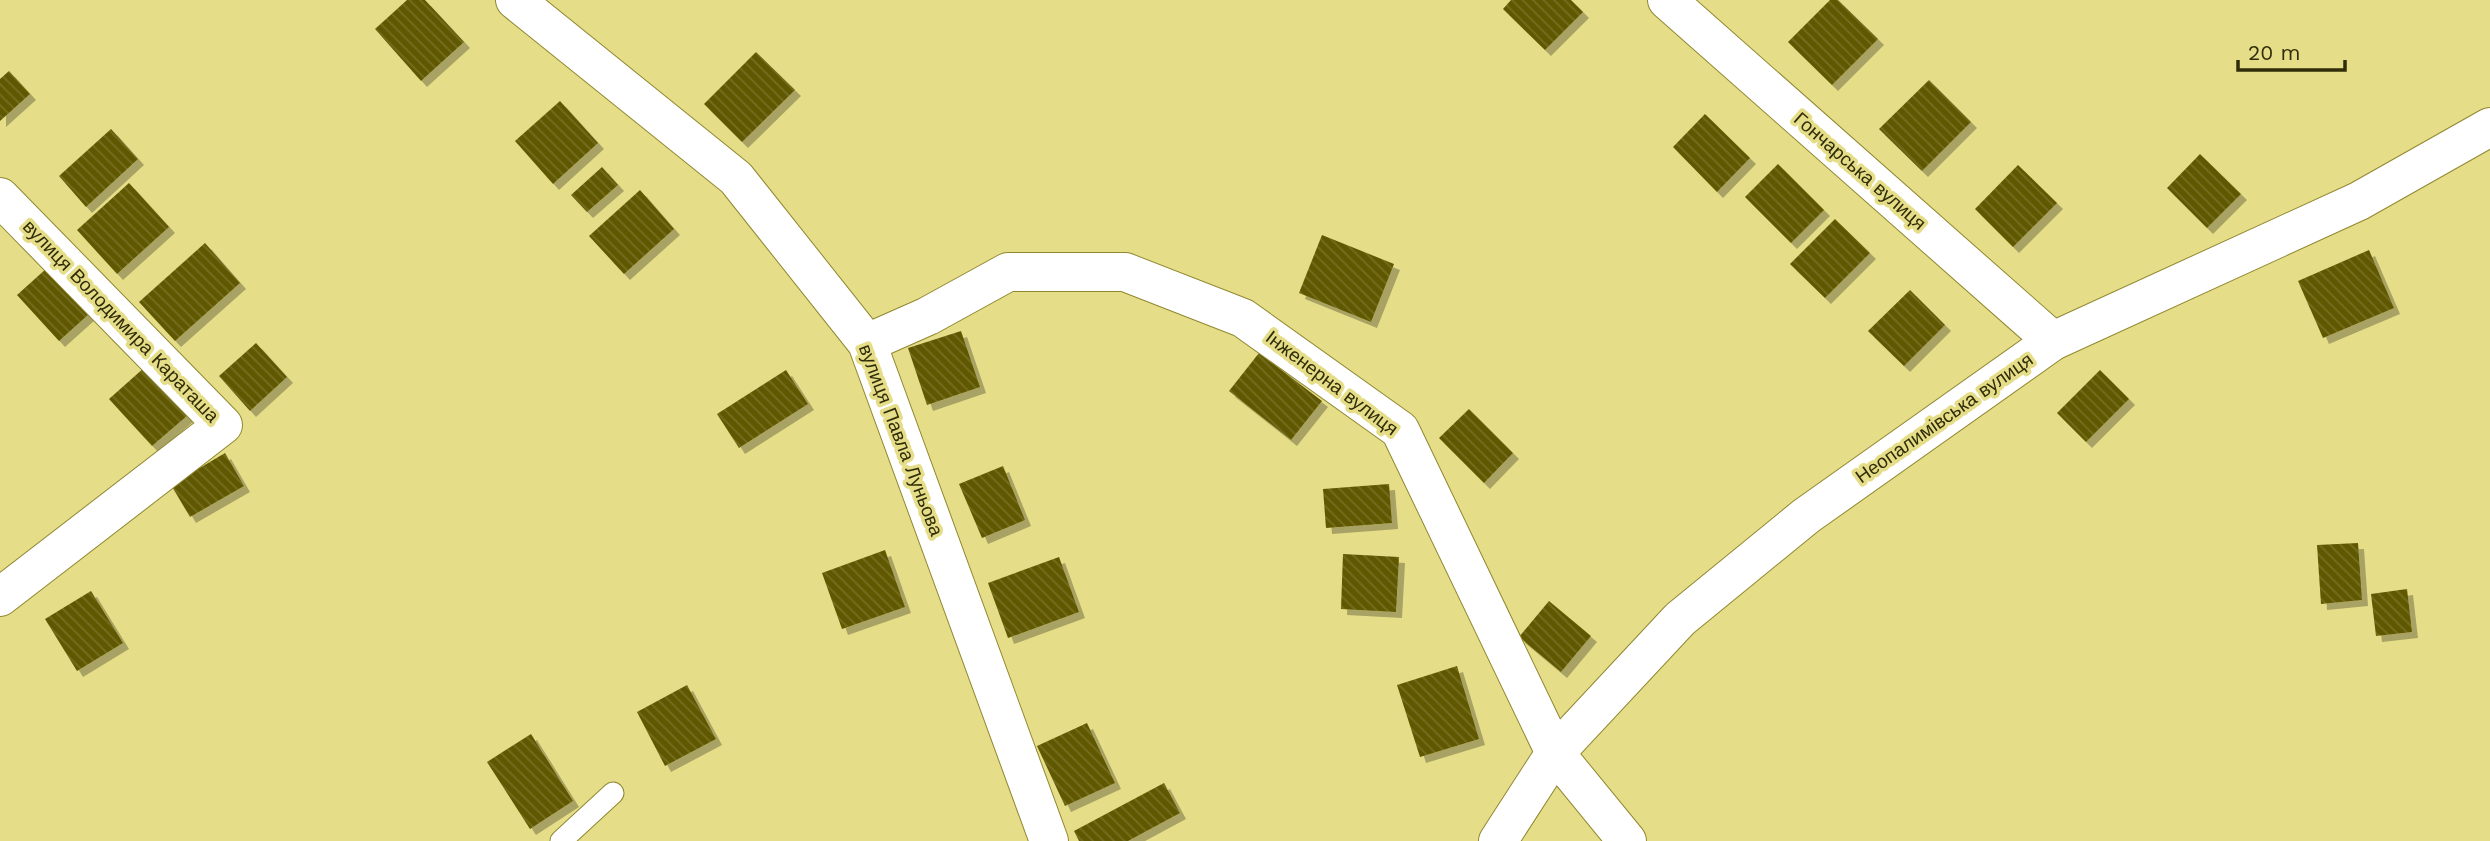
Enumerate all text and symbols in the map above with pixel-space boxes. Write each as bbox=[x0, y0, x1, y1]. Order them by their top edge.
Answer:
scale bar bbox=[2238, 28, 2345, 72]
text: 20 m bbox=[2248, 40, 2300, 65]
street label: Гончарська вулиця bbox=[1789, 107, 1931, 235]
street label: вулиця Володимира Караташа bbox=[18, 215, 224, 427]
street label: Інженерна вулиця bbox=[1261, 326, 1403, 440]
street label: вулиця Павла Луньова bbox=[854, 341, 948, 540]
street label: Неопалимівська вулиця bbox=[1851, 348, 2037, 488]

